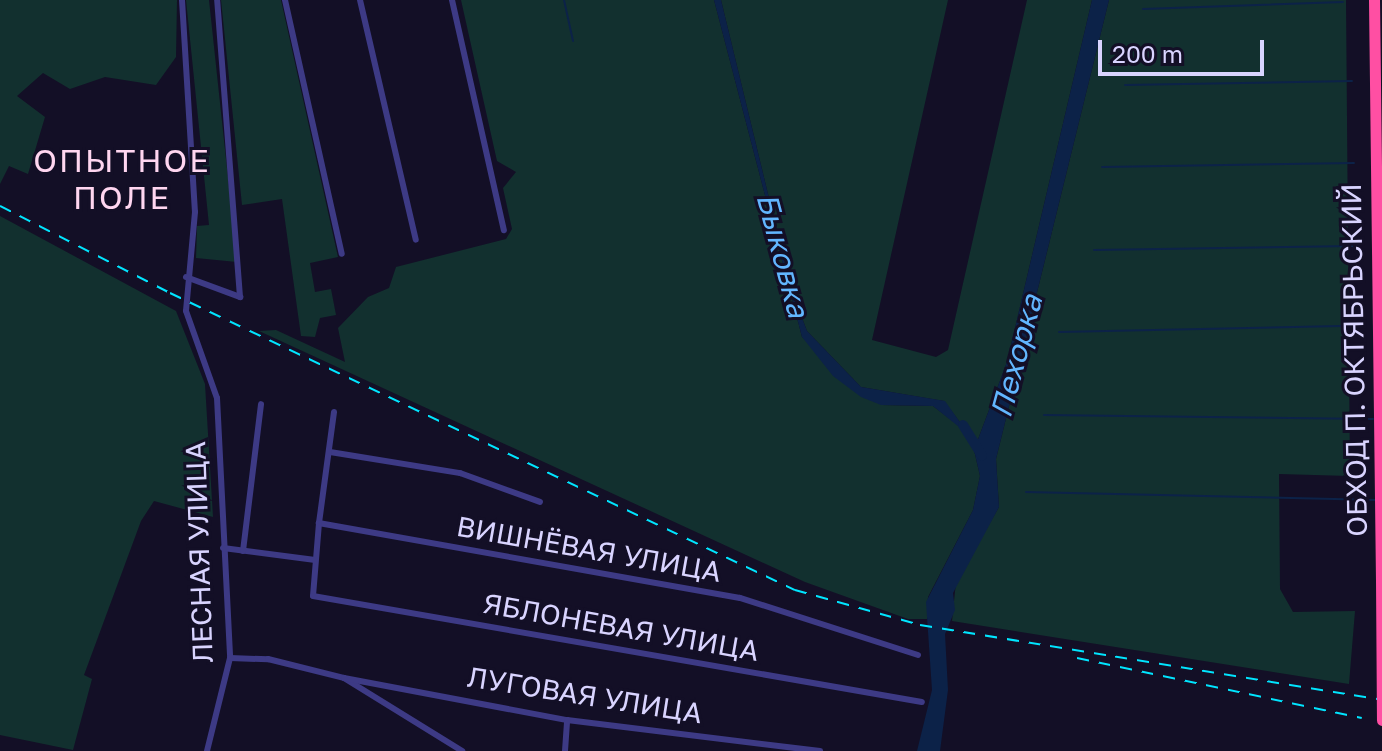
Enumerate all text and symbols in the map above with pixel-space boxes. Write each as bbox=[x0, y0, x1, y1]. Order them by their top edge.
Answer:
scale bar bbox=[1102, 24, 1268, 74]
text: 200 m bbox=[1112, 39, 1183, 68]
district label: ОПЫТНОЕ ПОЛЕ bbox=[33, 142, 211, 217]
street label: ОБХОД П. ОКТЯБРЬСКИЙ bbox=[1334, 183, 1374, 537]
water label: Быковка bbox=[749, 189, 817, 321]
water label: Пехорка bbox=[982, 291, 1050, 421]
street label: ЛЕСНАЯ УЛИЦА bbox=[178, 441, 220, 663]
street label: ВИШНЁВАЯ УЛИЦА bbox=[454, 509, 724, 589]
street label: ЯБЛОНЕВАЯ УЛИЦА bbox=[480, 586, 762, 668]
street label: ЛУГОВАЯ УЛИЦА bbox=[465, 660, 705, 730]

